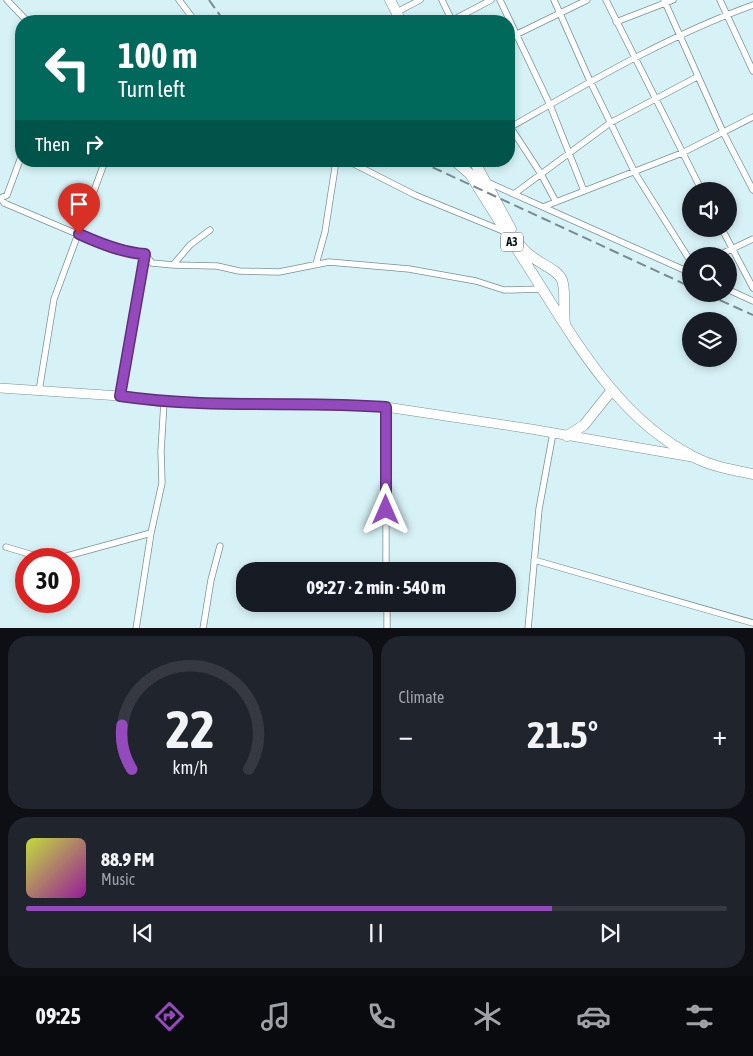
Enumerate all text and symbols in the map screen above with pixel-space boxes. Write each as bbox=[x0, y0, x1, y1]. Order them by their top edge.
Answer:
icon: left bbox=[35, 35, 100, 100]
text: 100 m bbox=[118, 35, 197, 75]
text: Turn left bbox=[118, 76, 185, 102]
icon: right bbox=[80, 130, 108, 158]
text: Then bbox=[35, 133, 70, 155]
map controls bbox=[682, 182, 737, 367]
button: sound bbox=[682, 182, 737, 237]
pin bbox=[58, 183, 100, 234]
icon: arrive bbox=[65, 190, 93, 218]
road number: A3 bbox=[501, 232, 523, 252]
button: search bbox=[682, 247, 737, 302]
button: layers bbox=[682, 312, 737, 367]
position arrow bbox=[359, 483, 411, 535]
speed limit sign: 30 bbox=[15, 548, 80, 613]
text: 09:27 · 2 min · 540 m bbox=[306, 576, 446, 598]
text: Climate bbox=[399, 688, 444, 706]
text: 22 bbox=[166, 699, 215, 759]
text: 21.5° bbox=[527, 713, 598, 756]
text: − bbox=[399, 719, 413, 751]
text: + bbox=[712, 719, 727, 751]
text: km/h bbox=[173, 757, 208, 778]
text: 88.9 FM bbox=[101, 848, 154, 870]
text: Music bbox=[101, 870, 135, 888]
icon: previous bbox=[129, 919, 157, 947]
icon: pause bbox=[362, 919, 390, 947]
icon: next bbox=[596, 919, 624, 947]
icon: directions bbox=[152, 999, 187, 1034]
icon: music bbox=[258, 999, 293, 1034]
icon: phone bbox=[364, 999, 399, 1034]
icon: climate bbox=[470, 999, 505, 1034]
icon: car bbox=[576, 999, 611, 1034]
icon: filters bbox=[682, 999, 717, 1034]
text: 09:25 bbox=[36, 1003, 81, 1029]

